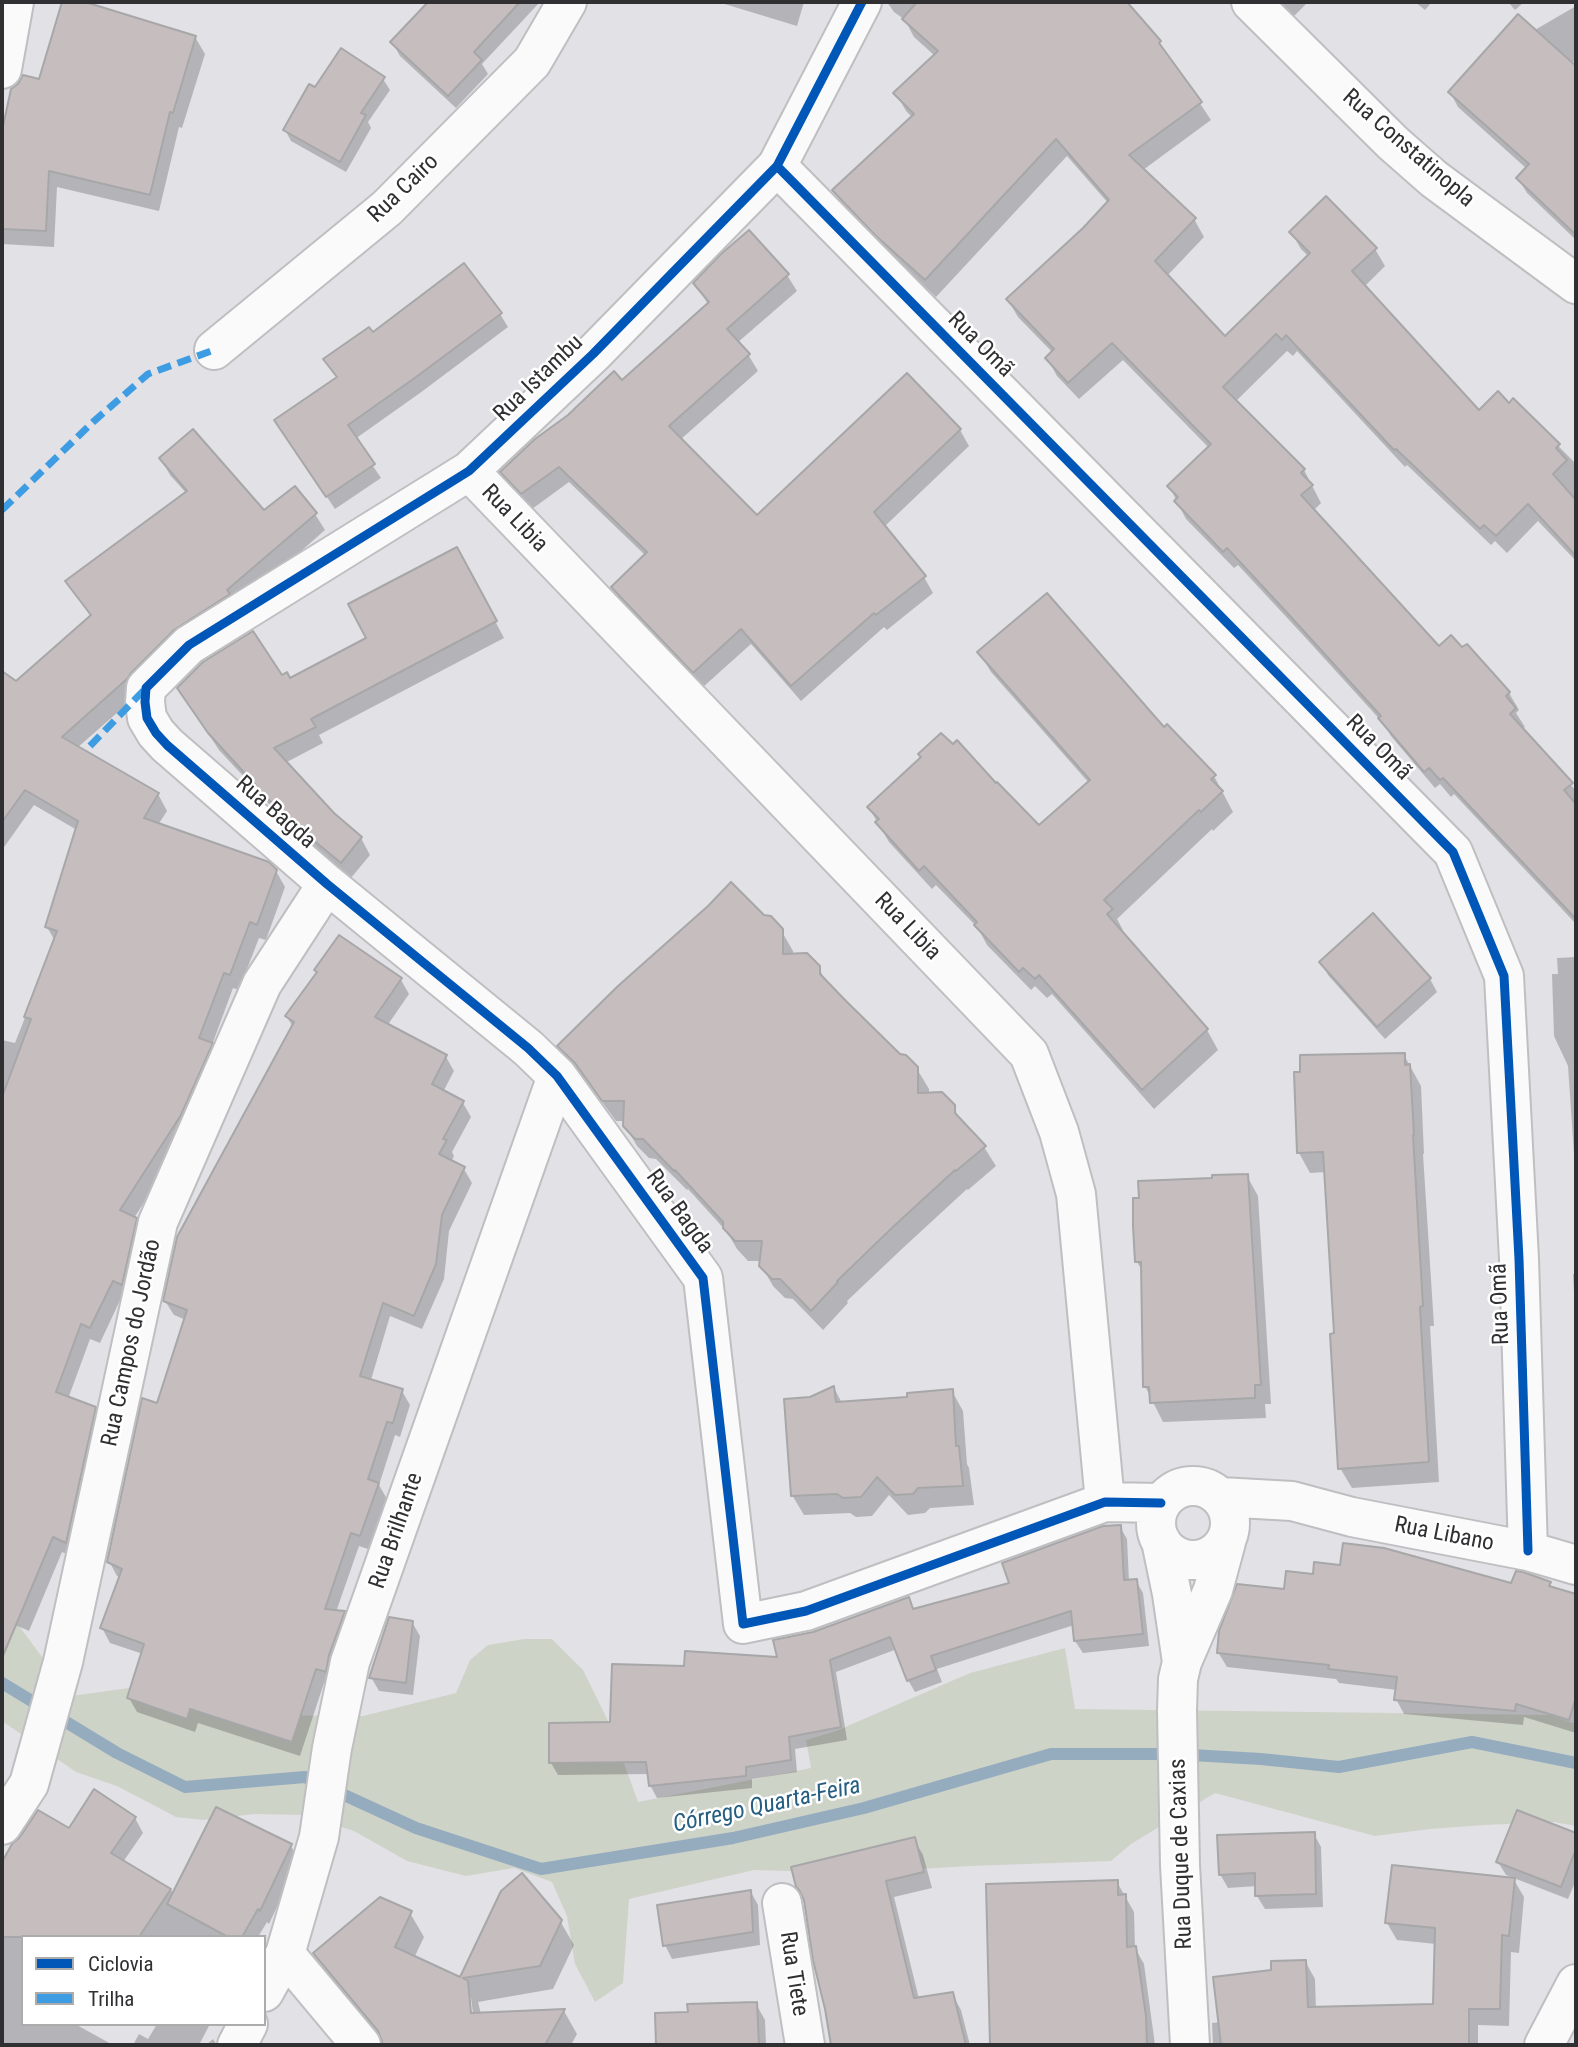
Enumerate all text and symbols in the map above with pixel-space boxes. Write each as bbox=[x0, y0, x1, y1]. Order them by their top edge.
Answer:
street label: Rua Constatinopla bbox=[1336, 84, 1480, 214]
street label: Rua Cairo bbox=[363, 149, 445, 229]
street label: Rua Omã bbox=[941, 306, 1019, 384]
street label: Rua Istambu bbox=[489, 330, 589, 428]
street label: Rua Libia bbox=[475, 479, 553, 559]
street label: Rua Omã bbox=[1339, 709, 1417, 787]
street label: Rua Bagda bbox=[229, 771, 321, 855]
street label: Rua Libia bbox=[868, 887, 946, 967]
street label: Rua Bagda bbox=[639, 1165, 719, 1259]
street label: Rua Campos do Jordão bbox=[97, 1237, 167, 1449]
street label: Rua Omã bbox=[1486, 1263, 1516, 1345]
street label: Rua Brilhante bbox=[364, 1469, 430, 1593]
street label: Rua Libano bbox=[1392, 1512, 1496, 1558]
street label: Rua Duque de Caxias bbox=[1165, 1758, 1199, 1950]
water label: Córrego Quarta-Feira bbox=[670, 1772, 864, 1840]
street label: Rua Tiete bbox=[773, 1930, 813, 2018]
legend bbox=[21, 1935, 266, 2026]
text: Ciclovia bbox=[88, 1952, 154, 1976]
text: Trilha bbox=[88, 1987, 134, 2011]

